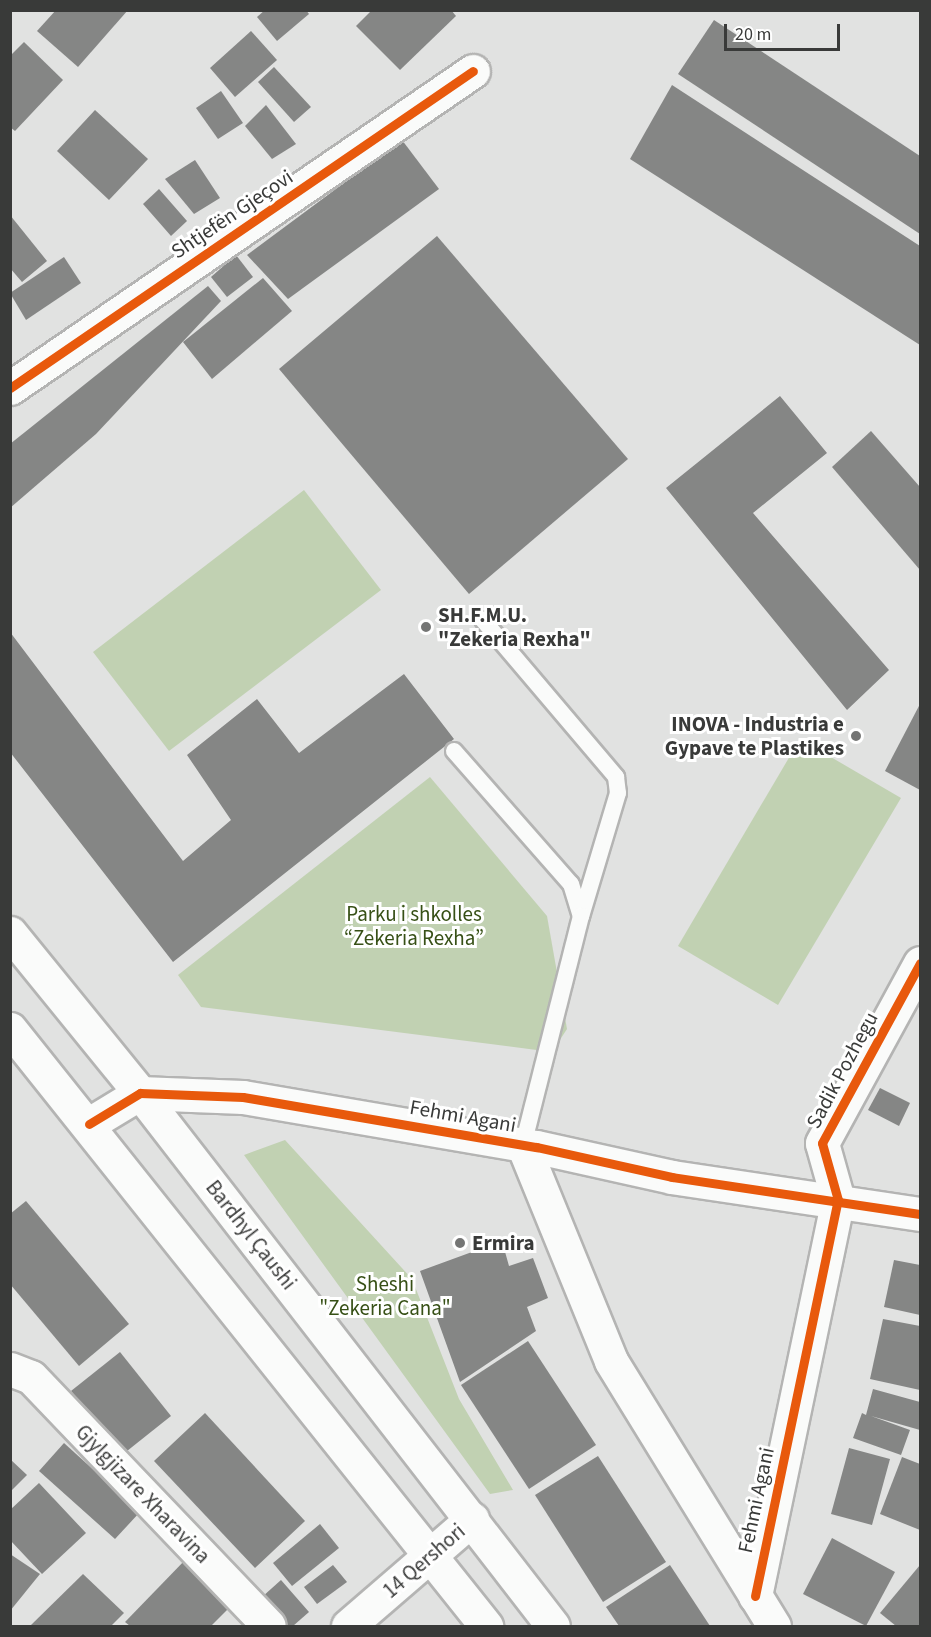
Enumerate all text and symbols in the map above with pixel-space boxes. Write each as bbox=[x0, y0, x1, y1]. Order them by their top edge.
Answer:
scale bar bbox=[727, 12, 842, 50]
text: 20 m bbox=[735, 22, 771, 47]
street label: Shtjefën Gjeçovi bbox=[166, 164, 298, 264]
place label: SH.F.M.U. "Zekeria Rexha" bbox=[438, 602, 591, 652]
marker: SH.F.M.U. "Zekeria Rexha" bbox=[419, 620, 433, 634]
place label: INOVA - Industria e Gypave te Plastikes bbox=[665, 711, 844, 761]
marker: INOVA - Industria e Gypave te Plastikes bbox=[849, 729, 863, 743]
park label: Parku i shkolles “Zekeria Rexha” bbox=[344, 901, 484, 951]
street label: Sadik Pozhegu bbox=[801, 1007, 883, 1133]
street label: Fehmi Agani bbox=[408, 1094, 518, 1138]
street label: Bardhyl Çaushi bbox=[200, 1175, 302, 1295]
place label: Ermira bbox=[472, 1230, 534, 1256]
marker: Ermira bbox=[453, 1236, 467, 1250]
park label: Sheshi "Zekeria Cana" bbox=[319, 1271, 451, 1321]
street label: Gjylgjizare Xharavina bbox=[70, 1419, 216, 1569]
street label: Fehmi Agani bbox=[732, 1445, 780, 1555]
street label: 14 Qershori bbox=[378, 1518, 470, 1604]

